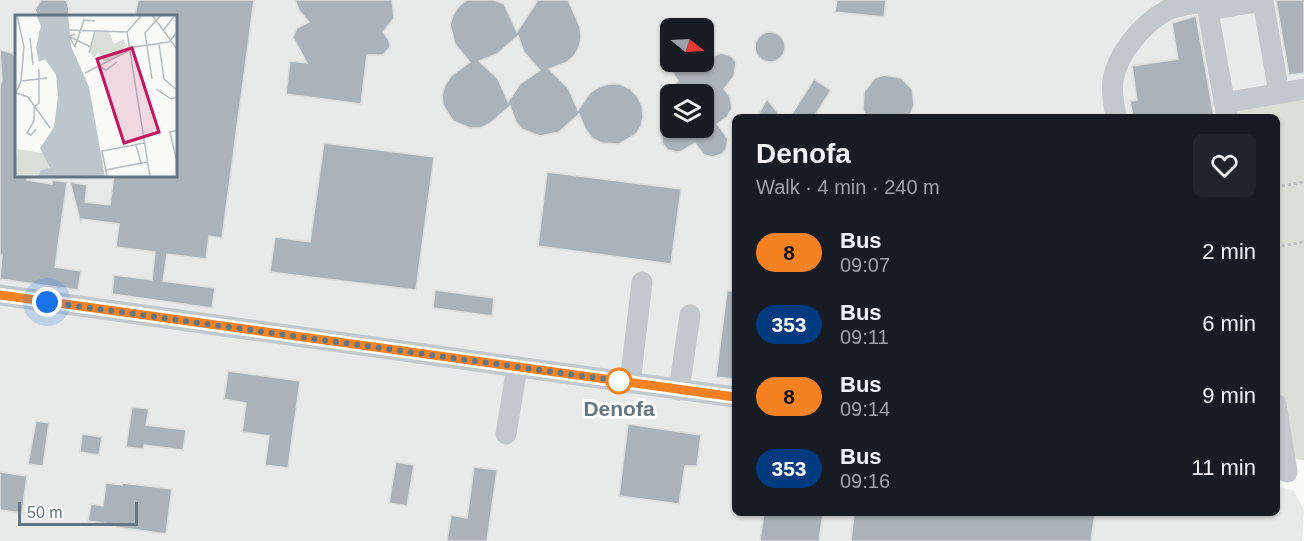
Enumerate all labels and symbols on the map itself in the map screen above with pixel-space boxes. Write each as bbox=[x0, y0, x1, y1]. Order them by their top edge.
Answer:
inset map bbox=[15, 15, 177, 177]
north arrow bbox=[660, 18, 714, 72]
your location bbox=[32, 287, 62, 317]
marker: Denofa bbox=[606, 368, 632, 394]
place label: Denofa bbox=[583, 397, 655, 420]
scale bar bbox=[18, 499, 138, 526]

